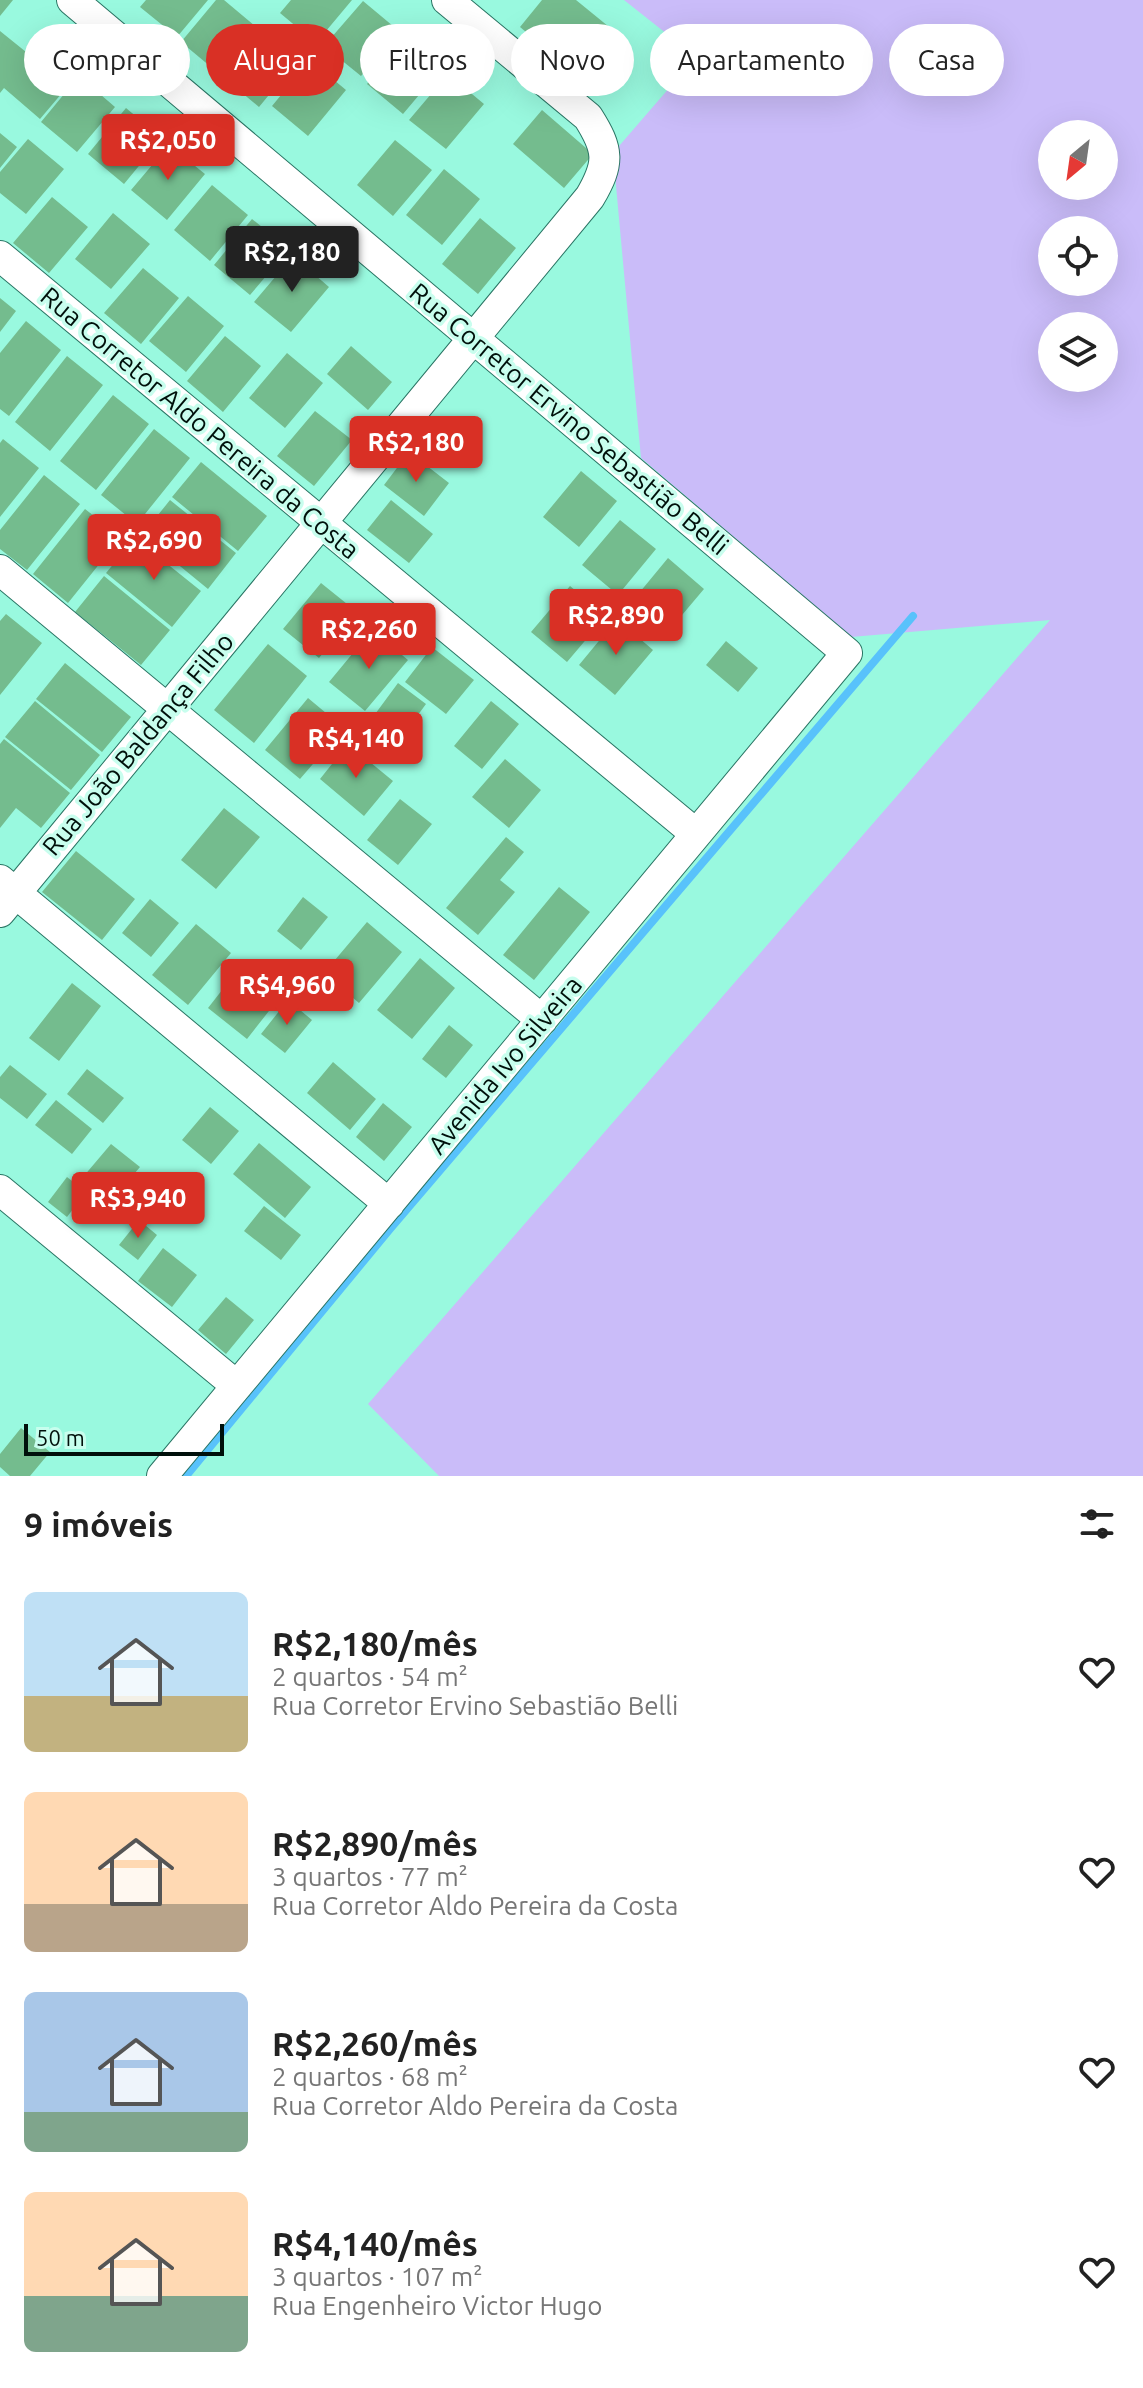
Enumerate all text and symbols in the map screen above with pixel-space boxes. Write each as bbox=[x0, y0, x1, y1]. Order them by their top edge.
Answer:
chip: Comprar bbox=[24, 24, 190, 96]
chip: Alugar bbox=[206, 24, 344, 96]
chip: Filtros bbox=[360, 24, 495, 96]
chip: Novo bbox=[511, 24, 634, 96]
chip: Apartamento bbox=[650, 24, 873, 96]
chip: Casa bbox=[889, 24, 1004, 96]
pin: R$2,050 bbox=[94, 114, 242, 182]
north arrow bbox=[1038, 120, 1118, 200]
map controls bbox=[1038, 120, 1118, 392]
text: R$2,050 bbox=[120, 125, 216, 154]
button: locate bbox=[1038, 216, 1118, 296]
pin: R$2,180 bbox=[218, 226, 366, 294]
text: R$2,180 bbox=[244, 237, 340, 266]
street label: Rua Corretor Ervino Sebastião Belli bbox=[404, 277, 734, 560]
street label: Rua Corretor Aldo Pereira da Costa bbox=[35, 281, 365, 564]
button: layers bbox=[1038, 312, 1118, 392]
pin: R$2,180 bbox=[342, 416, 490, 484]
text: R$2,180 bbox=[368, 427, 464, 456]
pin: R$2,690 bbox=[80, 514, 228, 582]
text: R$2,690 bbox=[106, 525, 202, 554]
pin: R$2,890 bbox=[542, 589, 690, 657]
text: R$2,890 bbox=[568, 600, 664, 629]
pin: R$2,260 bbox=[295, 603, 443, 671]
text: R$2,260 bbox=[321, 614, 417, 643]
street label: Rua João Baldança Filho bbox=[36, 627, 239, 861]
pin: R$4,140 bbox=[282, 712, 430, 780]
text: R$4,140 bbox=[308, 723, 404, 752]
pin: R$4,960 bbox=[213, 959, 361, 1027]
text: R$4,960 bbox=[239, 970, 335, 999]
street label: Avenida Ivo Silveira bbox=[422, 970, 587, 1159]
pin: R$3,940 bbox=[64, 1172, 212, 1240]
text: R$3,940 bbox=[90, 1183, 186, 1212]
scale bar bbox=[24, 1420, 224, 1456]
text: 50 m bbox=[36, 1425, 85, 1450]
icon: filters bbox=[1075, 1502, 1119, 1546]
text: 9 imóveis bbox=[24, 1505, 173, 1543]
icon: home bbox=[88, 1624, 184, 1720]
text: R$2,180/mês bbox=[272, 1624, 478, 1662]
icon: heart bbox=[1075, 1650, 1119, 1694]
text: 2 quartos · 54 m² bbox=[272, 1662, 468, 1691]
text: Rua Corretor Ervino Sebastião Belli bbox=[272, 1691, 678, 1720]
icon: home bbox=[88, 1824, 184, 1920]
text: R$2,890/mês bbox=[272, 1824, 478, 1862]
icon: heart bbox=[1075, 1850, 1119, 1894]
text: 3 quartos · 77 m² bbox=[272, 1862, 468, 1891]
text: Rua Corretor Aldo Pereira da Costa bbox=[272, 1891, 678, 1920]
icon: home bbox=[88, 2024, 184, 2120]
text: R$2,260/mês bbox=[272, 2024, 478, 2062]
icon: heart bbox=[1075, 2050, 1119, 2094]
text: 2 quartos · 68 m² bbox=[272, 2062, 468, 2091]
text: Rua Corretor Aldo Pereira da Costa bbox=[272, 2091, 678, 2120]
icon: home bbox=[88, 2224, 184, 2320]
text: R$4,140/mês bbox=[272, 2224, 478, 2262]
icon: heart bbox=[1075, 2250, 1119, 2294]
text: 3 quartos · 107 m² bbox=[272, 2262, 483, 2291]
text: Rua Engenheiro Victor Hugo bbox=[272, 2291, 603, 2320]

